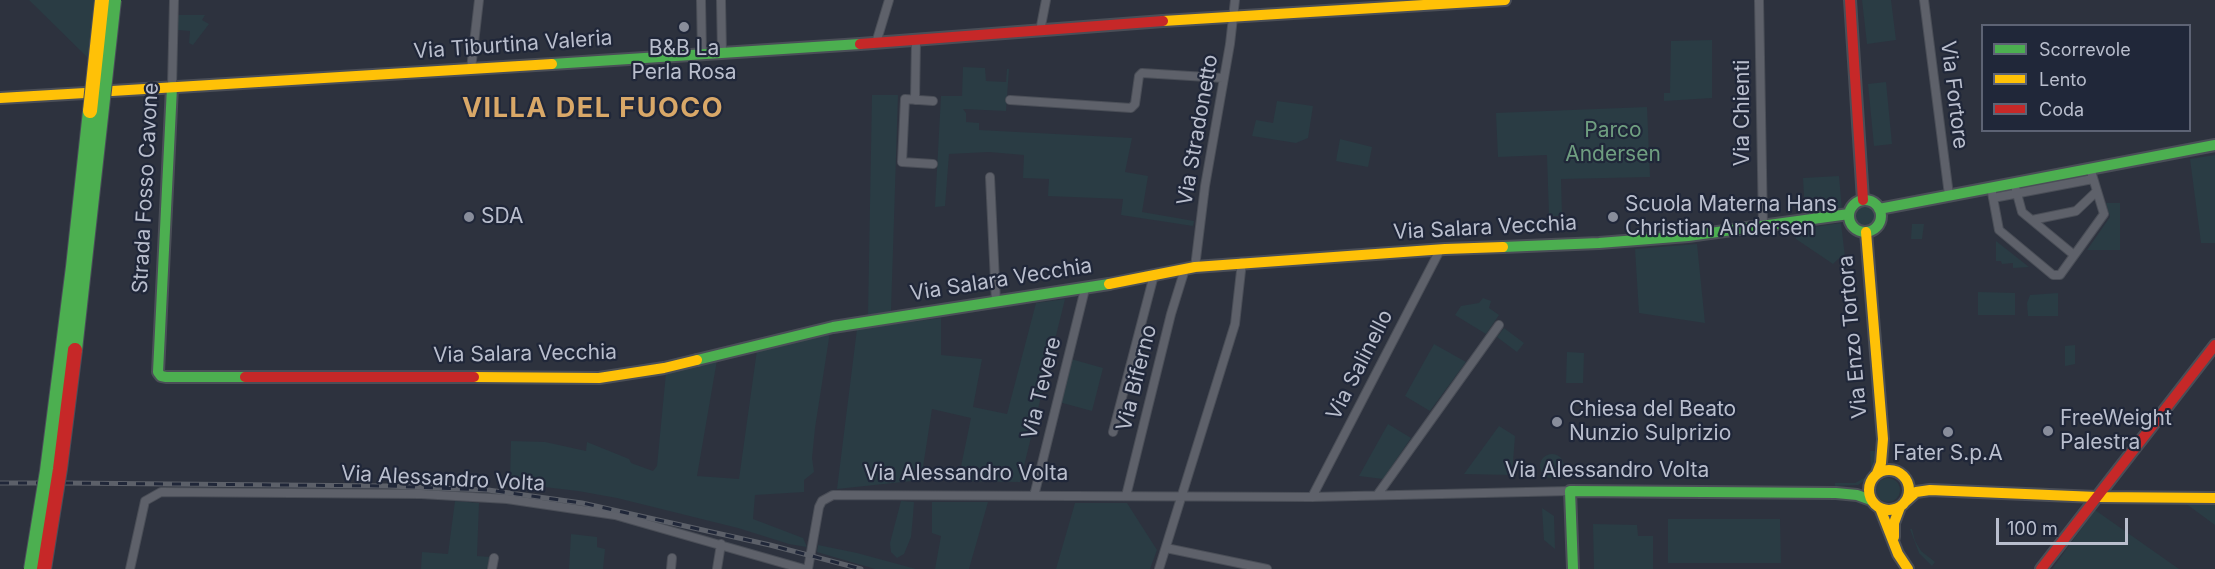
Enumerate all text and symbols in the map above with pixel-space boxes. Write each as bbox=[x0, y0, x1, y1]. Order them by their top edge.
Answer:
marker: B&B La Perla Rosa bbox=[677, 20, 691, 34]
legend bbox=[1981, 24, 2191, 132]
street label: Via Tiburtina Valeria bbox=[413, 25, 613, 65]
place label: B&B La Perla Rosa bbox=[631, 36, 737, 86]
text: Scorrevole bbox=[2039, 39, 2131, 60]
street label: Via Fortore bbox=[1935, 40, 1973, 150]
street label: Via Stradonetto bbox=[1172, 52, 1224, 208]
street label: Via Chienti bbox=[1730, 60, 1756, 166]
text: Lento bbox=[2039, 69, 2087, 90]
street label: Strada Fosso Cavone bbox=[128, 82, 164, 294]
district label: VILLA DEL FUOCO bbox=[462, 93, 724, 125]
text: Coda bbox=[2039, 99, 2084, 120]
park label: Parco Andersen bbox=[1565, 118, 1661, 168]
place label: Scuola Materna Hans Christian Andersen bbox=[1625, 192, 1837, 242]
place label: SDA bbox=[481, 204, 523, 230]
marker: SDA bbox=[462, 210, 476, 224]
marker: Scuola Materna Hans Christian Andersen bbox=[1606, 210, 1620, 224]
street label: Via Salara Vecchia bbox=[1392, 211, 1578, 245]
street label: Via Salara Vecchia bbox=[908, 253, 1094, 307]
street label: Via Enzo Tortora bbox=[1833, 254, 1873, 420]
street label: Via Salinello bbox=[1322, 306, 1398, 424]
street label: Via Biferno bbox=[1112, 322, 1162, 434]
street label: Via Tevere bbox=[1017, 334, 1067, 442]
street label: Via Salara Vecchia bbox=[433, 340, 617, 368]
place label: Chiesa del Beato Nunzio Sulprizio bbox=[1569, 397, 1736, 447]
place label: FreeWeight Palestra bbox=[2060, 406, 2172, 456]
marker: Chiesa del Beato Nunzio Sulprizio bbox=[1550, 415, 1564, 429]
marker: FreeWeight Palestra bbox=[2041, 424, 2055, 438]
marker: Fater S.p.A bbox=[1941, 425, 1955, 439]
place label: Fater S.p.A bbox=[1893, 441, 2003, 467]
street label: Via Alessandro Volta bbox=[1505, 458, 1709, 484]
street label: Via Alessandro Volta bbox=[340, 461, 546, 497]
street label: Via Alessandro Volta bbox=[864, 461, 1068, 487]
scale bar bbox=[1999, 506, 2131, 544]
text: 100 m bbox=[2007, 518, 2058, 539]

